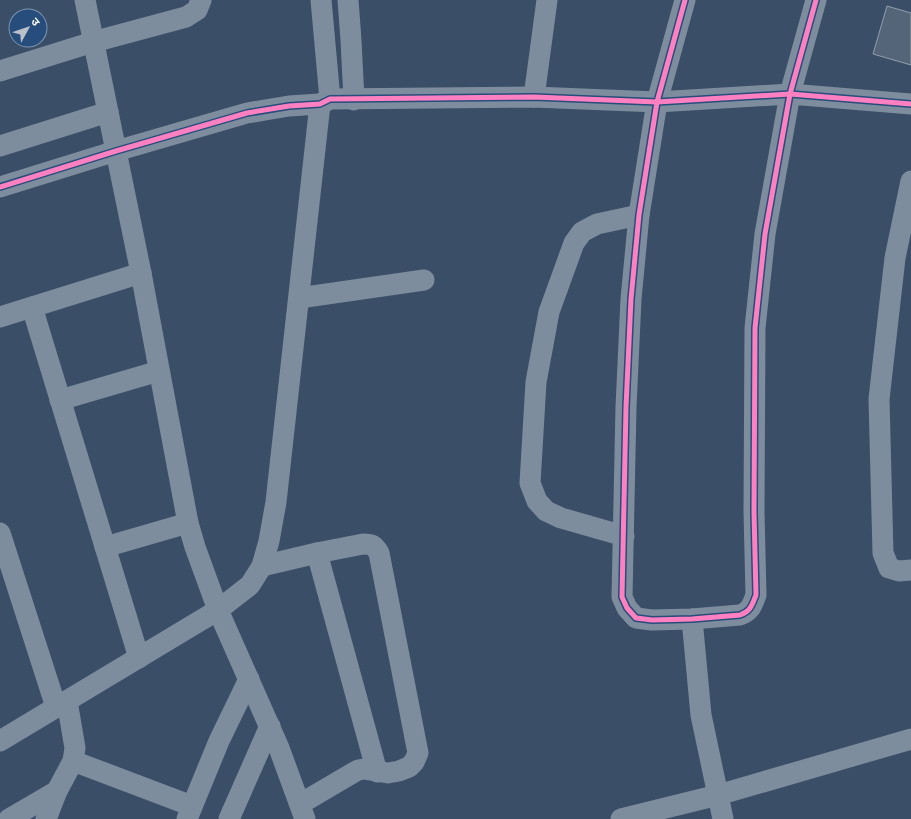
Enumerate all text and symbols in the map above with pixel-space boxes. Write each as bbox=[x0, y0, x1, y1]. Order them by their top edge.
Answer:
north arrow bbox=[8, 8, 48, 48]
text: उ bbox=[29, 15, 43, 28]

